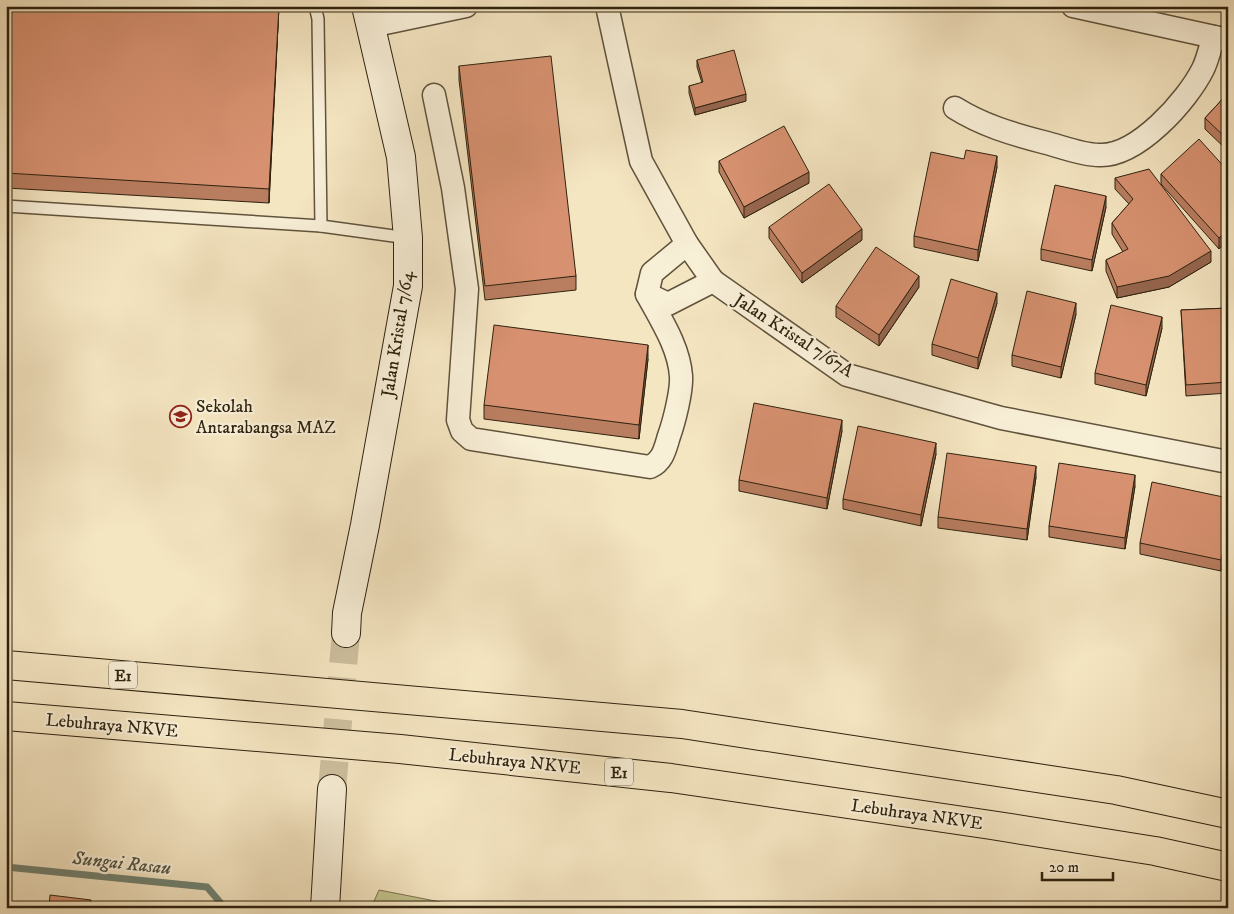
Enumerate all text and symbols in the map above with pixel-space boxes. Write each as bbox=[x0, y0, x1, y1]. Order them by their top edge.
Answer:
street label: Jalan Kristal 7/64 bbox=[377, 269, 419, 401]
street label: Jalan Kristal 7/67A bbox=[728, 288, 858, 383]
place label: Sekolah Antarabangsa MAZ bbox=[196, 396, 336, 439]
school or university icon: Sekolah Antarabangsa MAZ bbox=[168, 404, 192, 428]
road number: E1 bbox=[109, 662, 137, 688]
street label: Lebuhraya NKVE bbox=[45, 709, 179, 743]
street label: Lebuhraya NKVE bbox=[448, 744, 582, 780]
road number: E1 bbox=[605, 759, 633, 786]
street label: Lebuhraya NKVE bbox=[850, 795, 984, 835]
water label: Sungai Rasau bbox=[70, 847, 172, 880]
scale bar bbox=[1042, 849, 1113, 881]
text: 20 m bbox=[1049, 858, 1079, 877]

